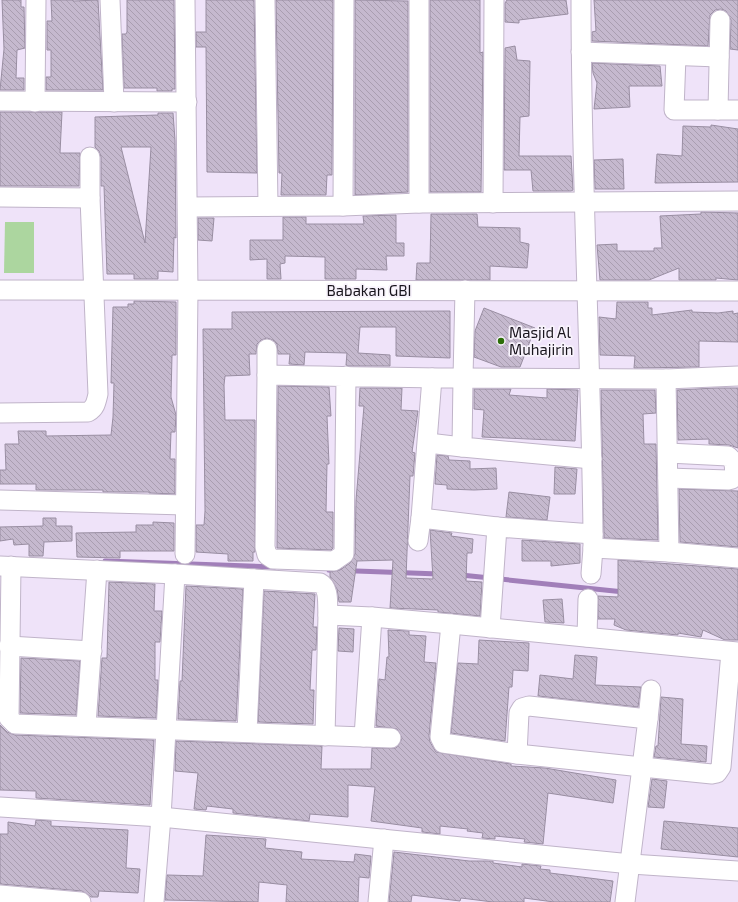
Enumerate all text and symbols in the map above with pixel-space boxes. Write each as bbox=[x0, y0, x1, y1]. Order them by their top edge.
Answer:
street label: Babakan GBI bbox=[327, 281, 411, 299]
place label: Masjid Al Muhajirin bbox=[509, 323, 574, 359]
marker: Masjid Al Muhajirin bbox=[496, 336, 506, 346]

